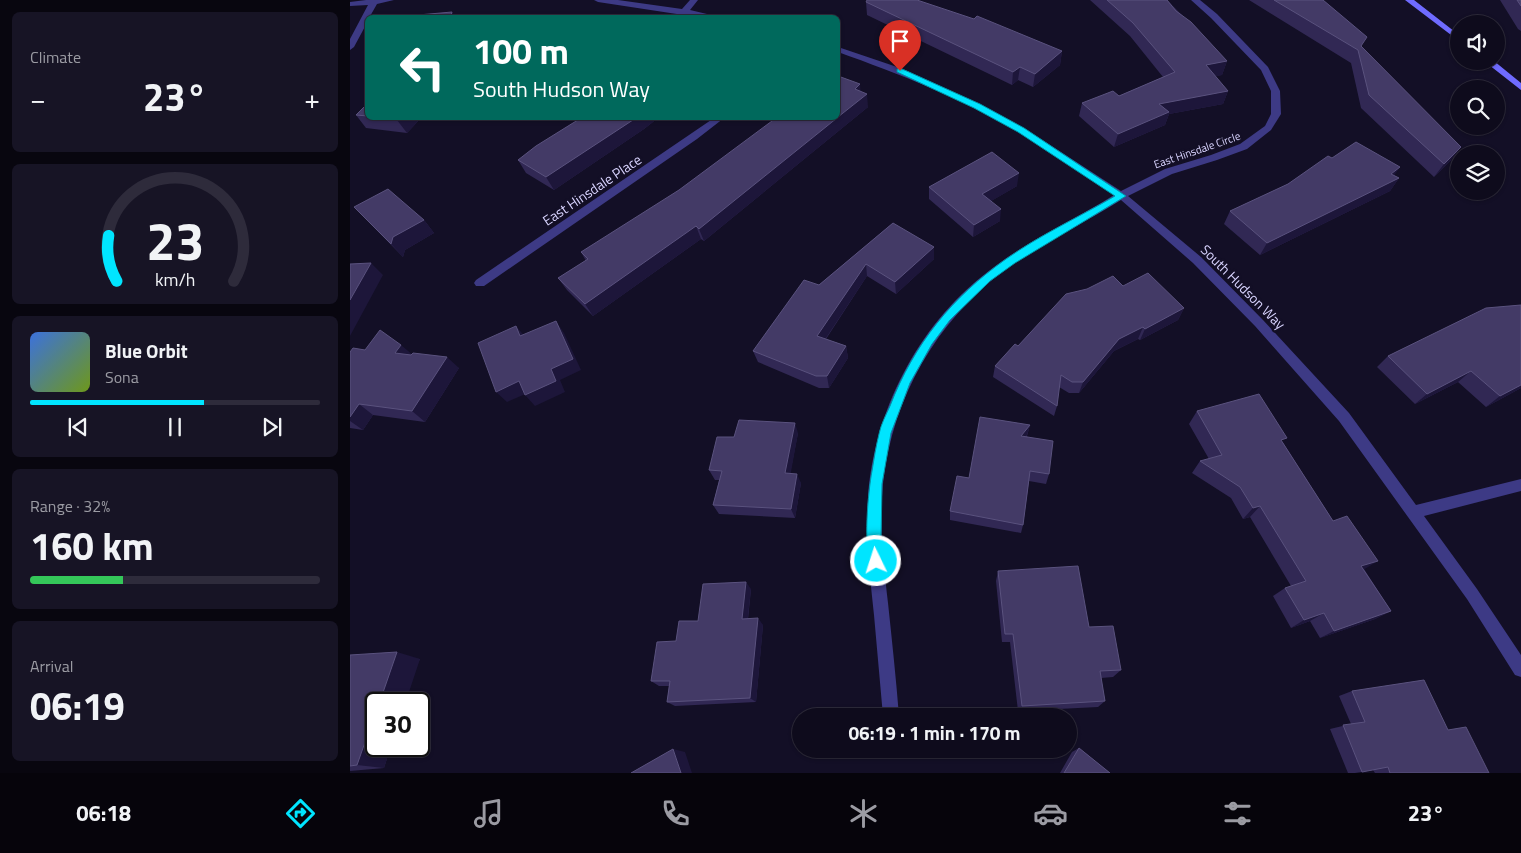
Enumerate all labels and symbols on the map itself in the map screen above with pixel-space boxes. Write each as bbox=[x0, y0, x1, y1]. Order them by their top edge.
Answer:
pin bbox=[879, 20, 921, 71]
street label: East Hinsdale Circle bbox=[1152, 128, 1243, 172]
street label: East Hinsdale Place bbox=[538, 149, 645, 231]
street label: South Hudson Way bbox=[1196, 239, 1291, 334]
position arrow bbox=[849, 534, 901, 586]
speed limit sign: 30 bbox=[365, 692, 430, 757]

